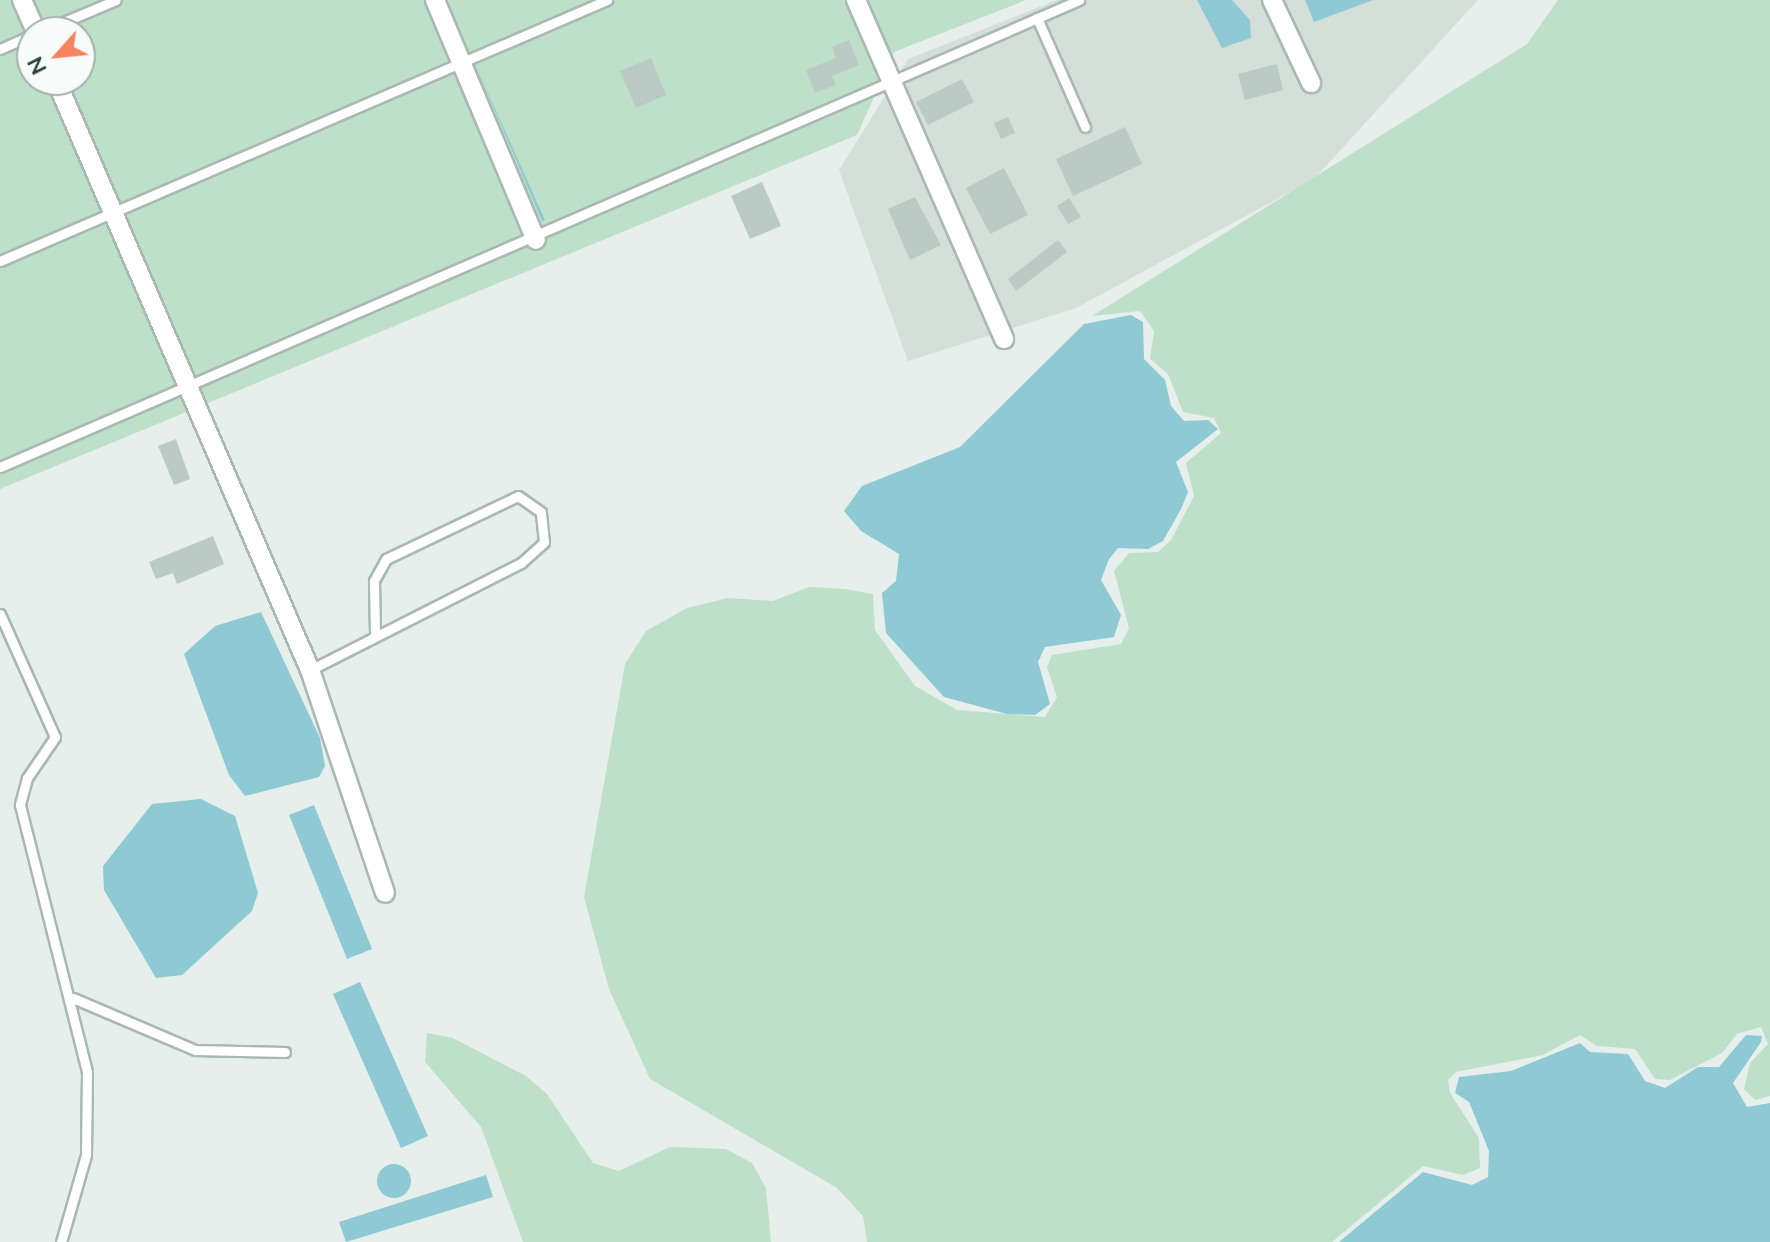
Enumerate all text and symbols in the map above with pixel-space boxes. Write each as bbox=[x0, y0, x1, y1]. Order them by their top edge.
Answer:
north arrow bbox=[16, 16, 96, 96]
text: N bbox=[20, 52, 53, 80]

